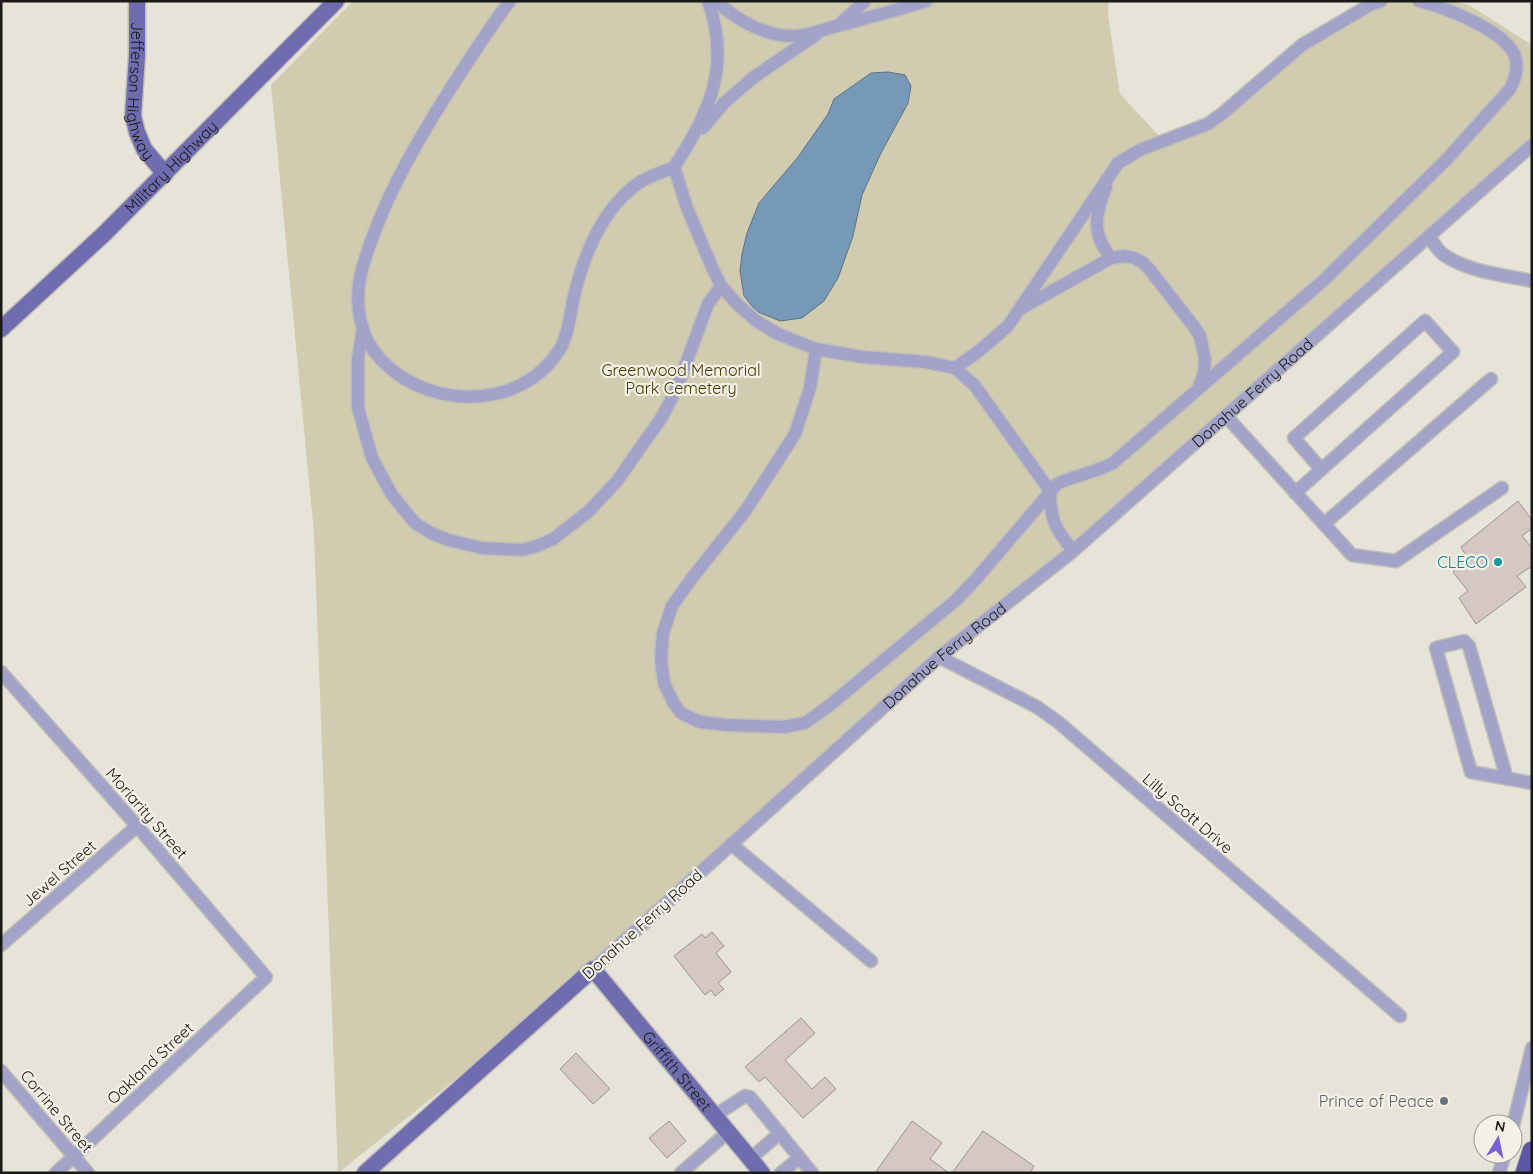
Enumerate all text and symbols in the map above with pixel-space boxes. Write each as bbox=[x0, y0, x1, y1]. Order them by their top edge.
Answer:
street label: Jefferson Highway bbox=[122, 22, 159, 164]
street label: Military Highway bbox=[120, 116, 222, 218]
street label: Donahue Ferry Road bbox=[1187, 334, 1317, 451]
park label: Greenwood Memorial Park Cemetery bbox=[601, 360, 761, 398]
place label: CLECO bbox=[1437, 552, 1488, 572]
marker: CLECO bbox=[1492, 556, 1504, 568]
street label: Donahue Ferry Road bbox=[878, 598, 1010, 713]
street label: Moriarity Street bbox=[102, 763, 192, 863]
street label: Lilly Scott Drive bbox=[1139, 768, 1237, 858]
street label: Jewel Street bbox=[18, 836, 100, 910]
street label: Donahue Ferry Road bbox=[578, 865, 706, 983]
street label: Oakland Street bbox=[103, 1018, 197, 1108]
street label: Griffith Street bbox=[638, 1026, 716, 1115]
street label: Corrine Street bbox=[16, 1065, 98, 1157]
place label: Prince of Peace bbox=[1319, 1091, 1434, 1111]
marker: Prince of Peace bbox=[1438, 1095, 1450, 1107]
north arrow bbox=[1473, 1114, 1523, 1164]
text: N bbox=[1494, 1116, 1507, 1136]

